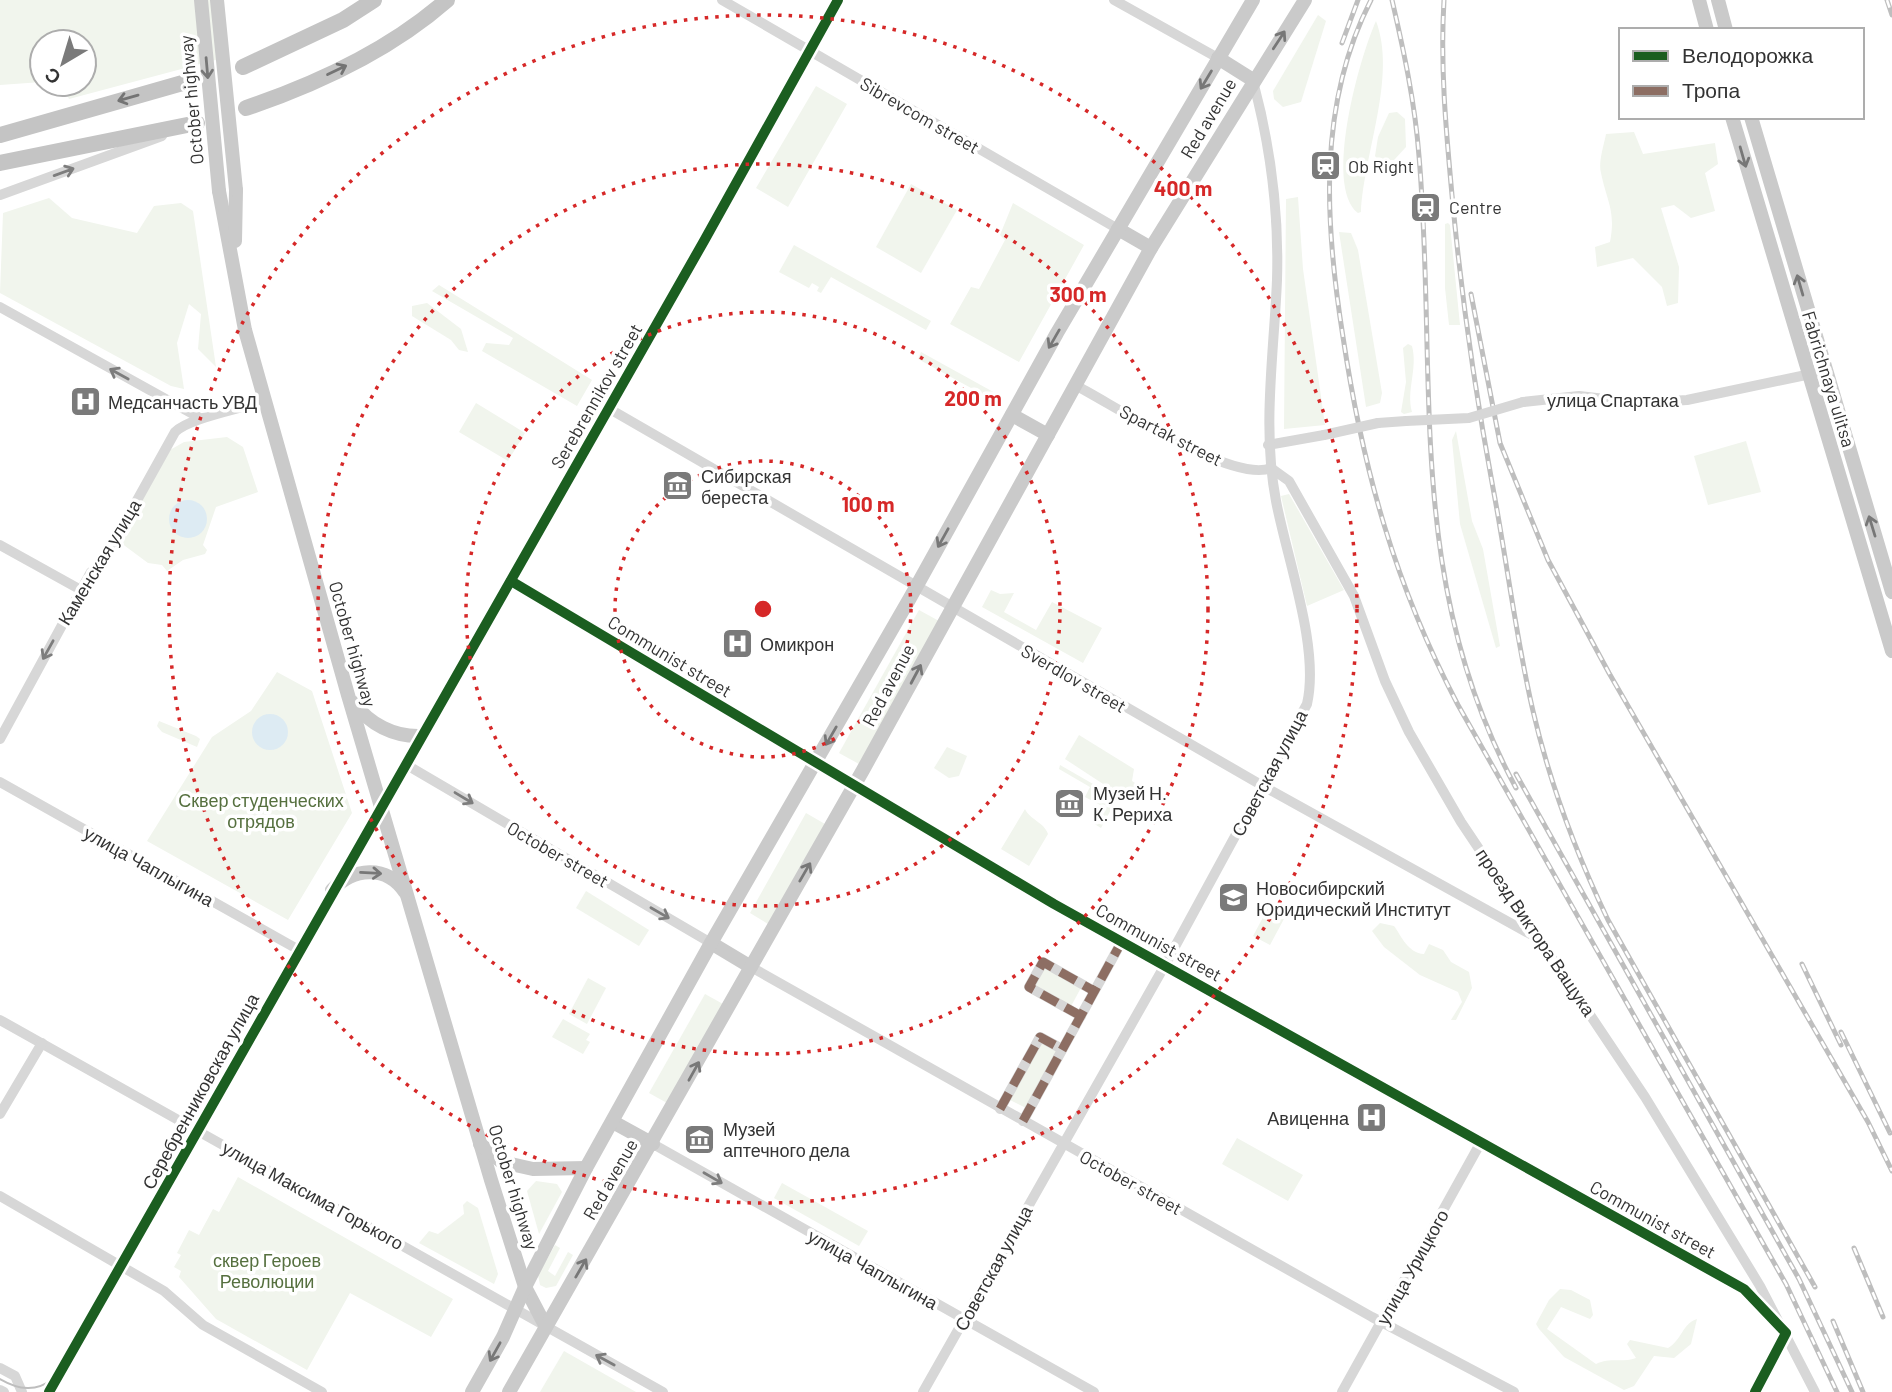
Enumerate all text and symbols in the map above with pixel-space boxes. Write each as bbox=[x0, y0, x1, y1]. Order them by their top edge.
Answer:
north arrow bbox=[28, 28, 98, 98]
legend bbox=[1619, 28, 1864, 119]
one-way arrow bbox=[1271, 31, 1286, 50]
street label: October highway bbox=[174, 34, 208, 166]
text: Велодорожка bbox=[1682, 42, 1813, 67]
one-way arrow bbox=[201, 56, 214, 79]
one-way arrow bbox=[326, 62, 347, 76]
text: С bbox=[40, 63, 65, 90]
one-way arrow bbox=[1199, 69, 1213, 89]
street label: Sibrevcom street bbox=[857, 72, 983, 158]
street label: Red avenue bbox=[1175, 74, 1241, 162]
text: Тропа bbox=[1682, 77, 1740, 102]
one-way arrow bbox=[117, 93, 139, 106]
one-way arrow bbox=[1737, 145, 1750, 168]
station icon: Ob Right bbox=[1308, 149, 1342, 183]
place label: Ob Right bbox=[1348, 155, 1414, 177]
one-way arrow bbox=[53, 165, 75, 178]
text: 400 m bbox=[1154, 175, 1212, 200]
station icon: Centre bbox=[1409, 190, 1443, 224]
place label: Centre bbox=[1449, 196, 1502, 218]
one-way arrow bbox=[1793, 274, 1806, 296]
text: 300 m bbox=[1049, 281, 1107, 306]
street label: Fabrichnaya ulitsa bbox=[1798, 308, 1860, 450]
street label: Serebrennikov street bbox=[546, 320, 646, 472]
one-way arrow bbox=[1047, 329, 1061, 349]
one-way arrow bbox=[109, 367, 129, 381]
hospital icon: Медсанчасть УВД bbox=[68, 385, 102, 419]
text: 200 m bbox=[944, 385, 1002, 410]
street label: улица Спартака bbox=[1547, 389, 1680, 411]
place label: Медсанчасть УВД bbox=[108, 391, 257, 413]
street label: Spartak street bbox=[1116, 400, 1226, 470]
place label: Сибирская береста bbox=[701, 465, 791, 508]
museum icon: Сибирская береста bbox=[661, 469, 695, 503]
text: 100 m bbox=[841, 491, 895, 516]
street label: Каменская улица bbox=[53, 494, 146, 629]
one-way arrow bbox=[1865, 516, 1878, 538]
one-way arrow bbox=[936, 527, 949, 548]
street label: October highway bbox=[325, 579, 381, 709]
centre of rings bbox=[751, 597, 775, 621]
street label: Communist street bbox=[604, 610, 736, 702]
hospital icon: Омикрон bbox=[720, 627, 754, 661]
place label: Омикрон bbox=[760, 633, 834, 655]
one-way arrow bbox=[41, 639, 54, 660]
street label: Sverdlov street bbox=[1018, 639, 1130, 717]
street label: Red avenue bbox=[857, 640, 919, 730]
one-way arrow bbox=[909, 664, 923, 684]
street label: Советская улица bbox=[1226, 705, 1312, 840]
one-way arrow bbox=[823, 725, 837, 745]
place label: Музей Н. К. Рериха bbox=[1093, 782, 1173, 825]
museum icon: Музей Н. К. Рериха bbox=[1053, 786, 1087, 820]
park label: Сквер студенческих отрядов bbox=[178, 789, 344, 832]
one-way arrow bbox=[453, 792, 473, 806]
street label: October street bbox=[503, 816, 613, 892]
street label: улица Чаплыгина bbox=[80, 821, 219, 911]
street label: проезд Виктора Ващука bbox=[1472, 844, 1601, 1021]
one-way arrow bbox=[798, 863, 812, 883]
one-way arrow bbox=[359, 867, 382, 880]
place label: Новосибирский Юридический Институт bbox=[1256, 877, 1451, 920]
school or university icon: Новосибирский Юридический Институт bbox=[1216, 881, 1250, 915]
street label: Communist street bbox=[1092, 898, 1226, 986]
one-way arrow bbox=[650, 907, 670, 921]
street label: Серебренниковская улица bbox=[137, 988, 264, 1193]
one-way arrow bbox=[687, 1061, 701, 1081]
hospital icon: Авиценна bbox=[1355, 1101, 1389, 1135]
place label: Авиценна bbox=[1267, 1107, 1350, 1129]
place label: Музей аптечного дела bbox=[723, 1118, 851, 1161]
street label: October highway bbox=[485, 1122, 543, 1252]
museum icon: Музей аптечного дела bbox=[683, 1122, 717, 1156]
street label: Red avenue bbox=[578, 1135, 642, 1223]
street label: улица Максима Горького bbox=[219, 1136, 407, 1254]
street label: October street bbox=[1076, 1145, 1186, 1219]
one-way arrow bbox=[702, 1171, 722, 1185]
street label: Communist street bbox=[1586, 1175, 1720, 1263]
street label: Советская улица bbox=[949, 1201, 1037, 1335]
street label: улица Урицкого bbox=[1371, 1206, 1453, 1328]
street label: улица Чаплыгина bbox=[804, 1224, 943, 1314]
park label: сквер Героев Революции bbox=[213, 1249, 321, 1292]
one-way arrow bbox=[574, 1259, 588, 1279]
one-way arrow bbox=[488, 1341, 502, 1361]
one-way arrow bbox=[595, 1353, 615, 1367]

